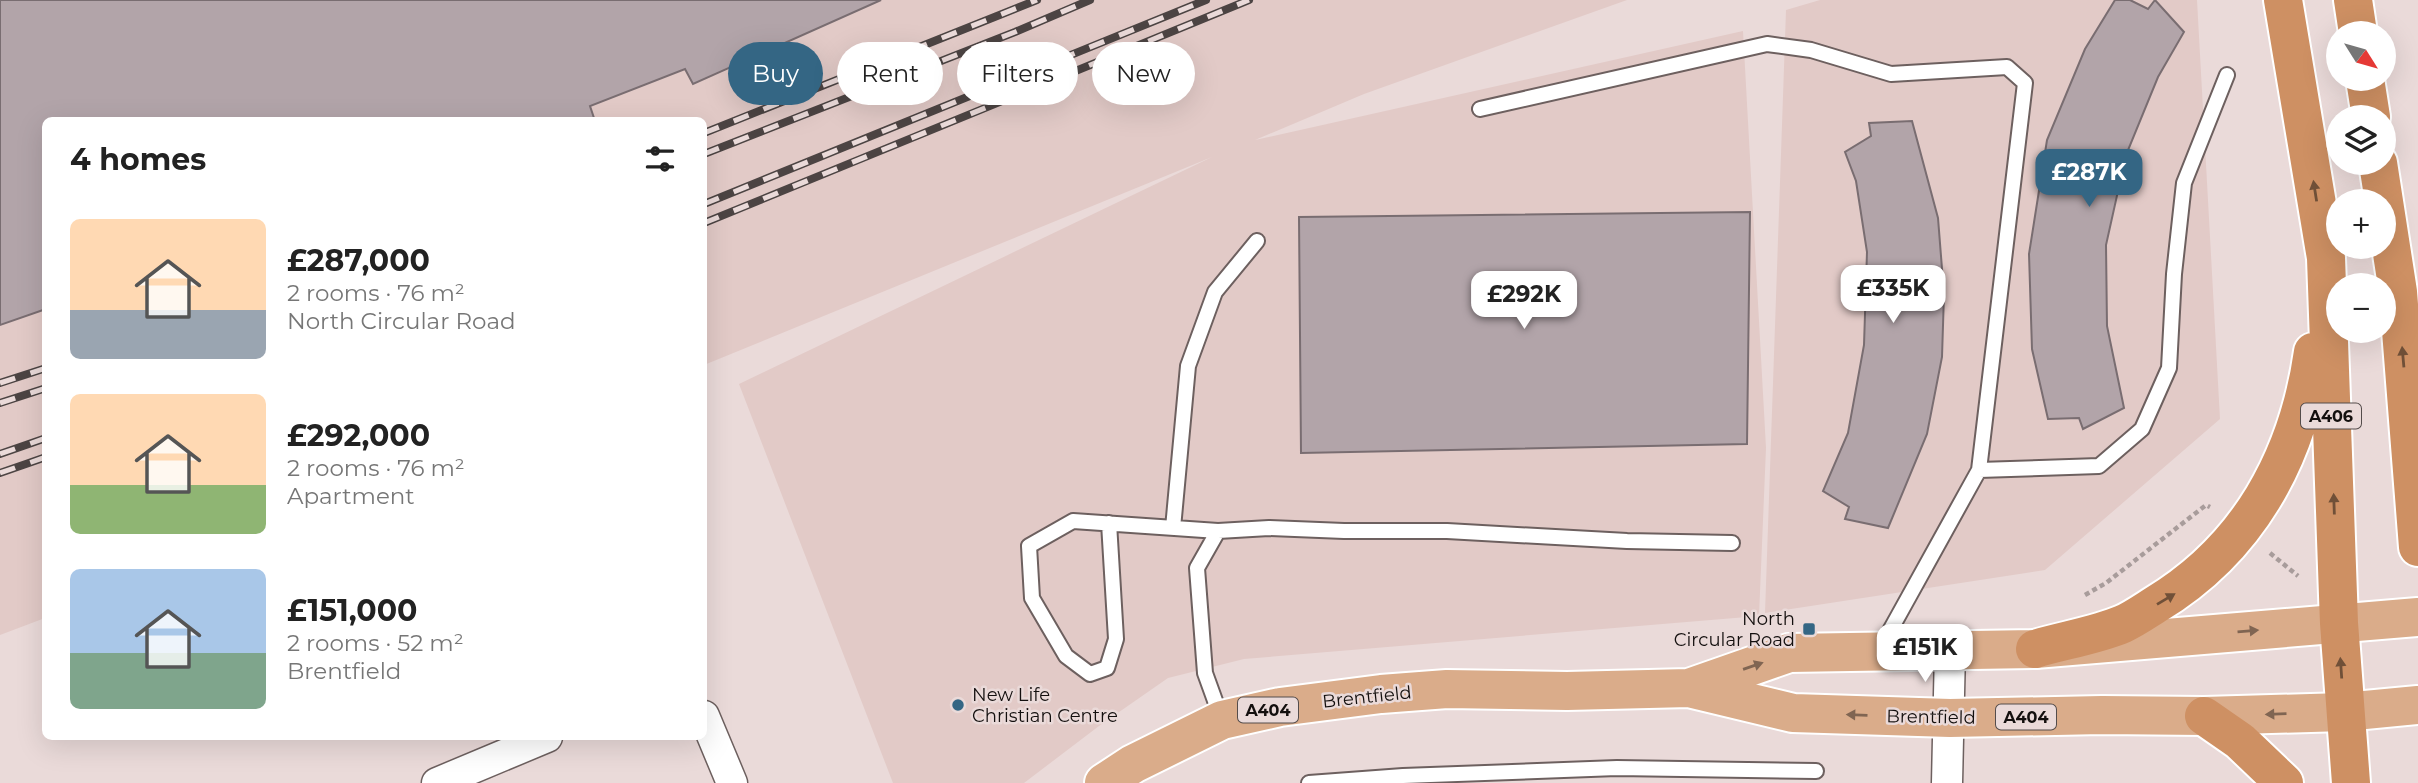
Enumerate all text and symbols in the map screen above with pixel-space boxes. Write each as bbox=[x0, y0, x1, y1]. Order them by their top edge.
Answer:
north arrow bbox=[2326, 21, 2396, 91]
map controls bbox=[2326, 21, 2396, 343]
chip: Buy bbox=[728, 42, 823, 105]
chip: Rent bbox=[837, 42, 943, 105]
chip: Filters bbox=[957, 42, 1078, 105]
chip: New bbox=[1092, 42, 1195, 105]
button: layers bbox=[2326, 105, 2396, 175]
icon: filters bbox=[641, 140, 679, 178]
text: 4 homes bbox=[70, 141, 206, 178]
pin: £287K bbox=[2040, 150, 2138, 209]
text: £287K bbox=[2051, 158, 2127, 186]
one-way arrow bbox=[2309, 180, 2320, 202]
button: + bbox=[2326, 189, 2396, 259]
text: £287,000 bbox=[287, 242, 430, 279]
icon: home bbox=[126, 247, 210, 331]
pin: £335K bbox=[1844, 266, 1942, 325]
pin: £292K bbox=[1475, 272, 1573, 331]
button: − bbox=[2326, 273, 2396, 343]
text: £335K bbox=[1857, 274, 1929, 302]
text: 2 rooms · 76 m² bbox=[287, 279, 465, 307]
text: £292K bbox=[1487, 280, 1561, 308]
text: North Circular Road bbox=[287, 307, 516, 335]
one-way arrow bbox=[2397, 345, 2408, 367]
road number: A406 bbox=[2301, 404, 2361, 428]
text: £292,000 bbox=[287, 417, 430, 454]
icon: home bbox=[126, 422, 210, 506]
text: 2 rooms · 76 m² bbox=[287, 454, 465, 482]
text: Apartment bbox=[287, 482, 415, 510]
one-way arrow bbox=[2329, 493, 2340, 515]
text: £151,000 bbox=[287, 592, 417, 629]
one-way arrow bbox=[2157, 592, 2176, 605]
icon: home bbox=[126, 597, 210, 681]
place label: North Circular Road bbox=[1674, 608, 1795, 651]
marker: North Circular Road bbox=[1801, 621, 1817, 637]
pin: £151K bbox=[1876, 624, 1974, 684]
one-way arrow bbox=[2237, 625, 2259, 636]
text: 2 rooms · 52 m² bbox=[287, 629, 464, 657]
text: £151K bbox=[1893, 633, 1957, 661]
one-way arrow bbox=[2336, 656, 2347, 678]
text: Brentfield bbox=[287, 657, 401, 685]
one-way arrow bbox=[1742, 660, 1763, 671]
street label: Brentfield bbox=[1321, 681, 1413, 713]
place label: New Life Christian Centre bbox=[972, 684, 1118, 727]
marker: New Life Christian Centre bbox=[950, 697, 966, 713]
road number: A404 bbox=[1238, 698, 1298, 722]
road number: A404 bbox=[1996, 704, 2056, 730]
street label: Brentfield bbox=[1886, 705, 1976, 729]
one-way arrow bbox=[2265, 709, 2287, 720]
one-way arrow bbox=[1846, 710, 1868, 721]

